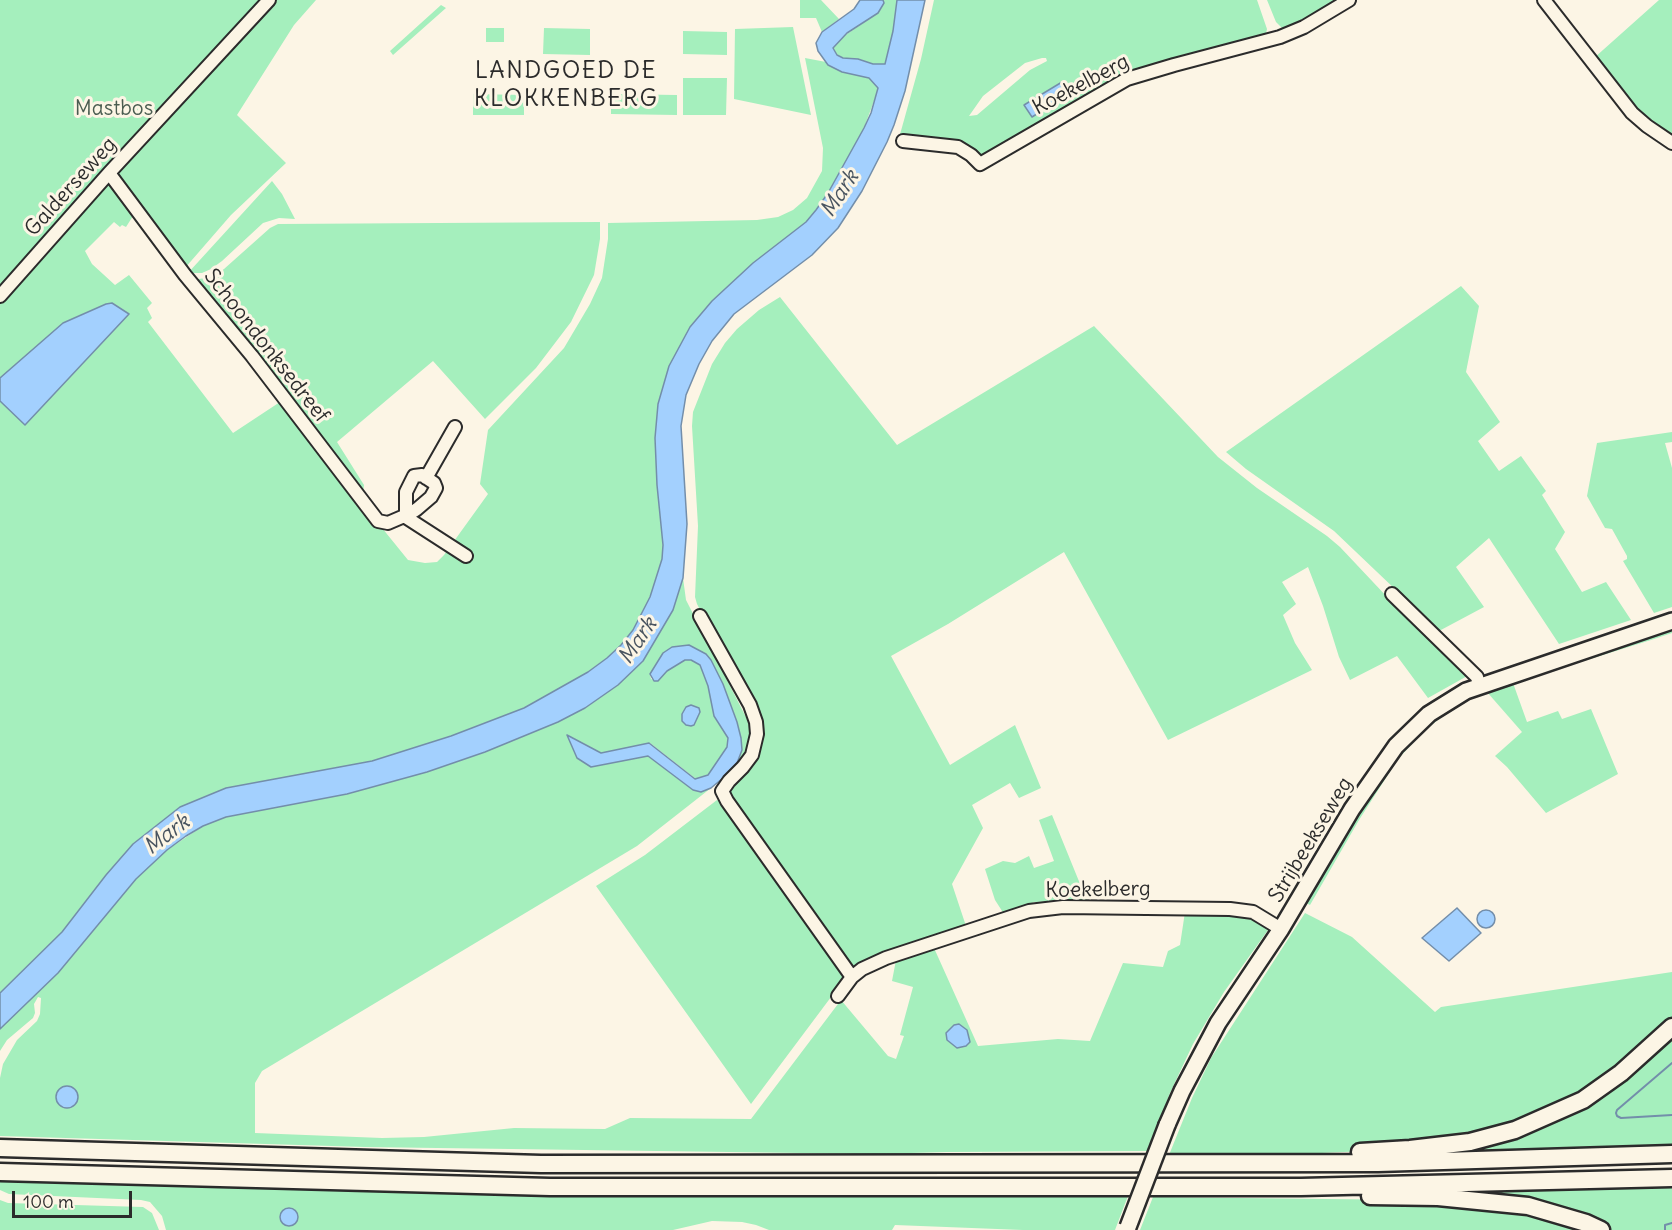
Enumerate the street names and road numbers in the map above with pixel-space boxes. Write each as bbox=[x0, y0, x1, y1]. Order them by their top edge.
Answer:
street label: Koekelberg bbox=[1029, 49, 1133, 121]
street label: Galderseweg bbox=[20, 132, 122, 242]
street label: Schoondonksedreef bbox=[198, 264, 334, 428]
street label: Strijbeekseweg bbox=[1264, 773, 1358, 907]
street label: Koekelberg bbox=[1045, 876, 1151, 904]

